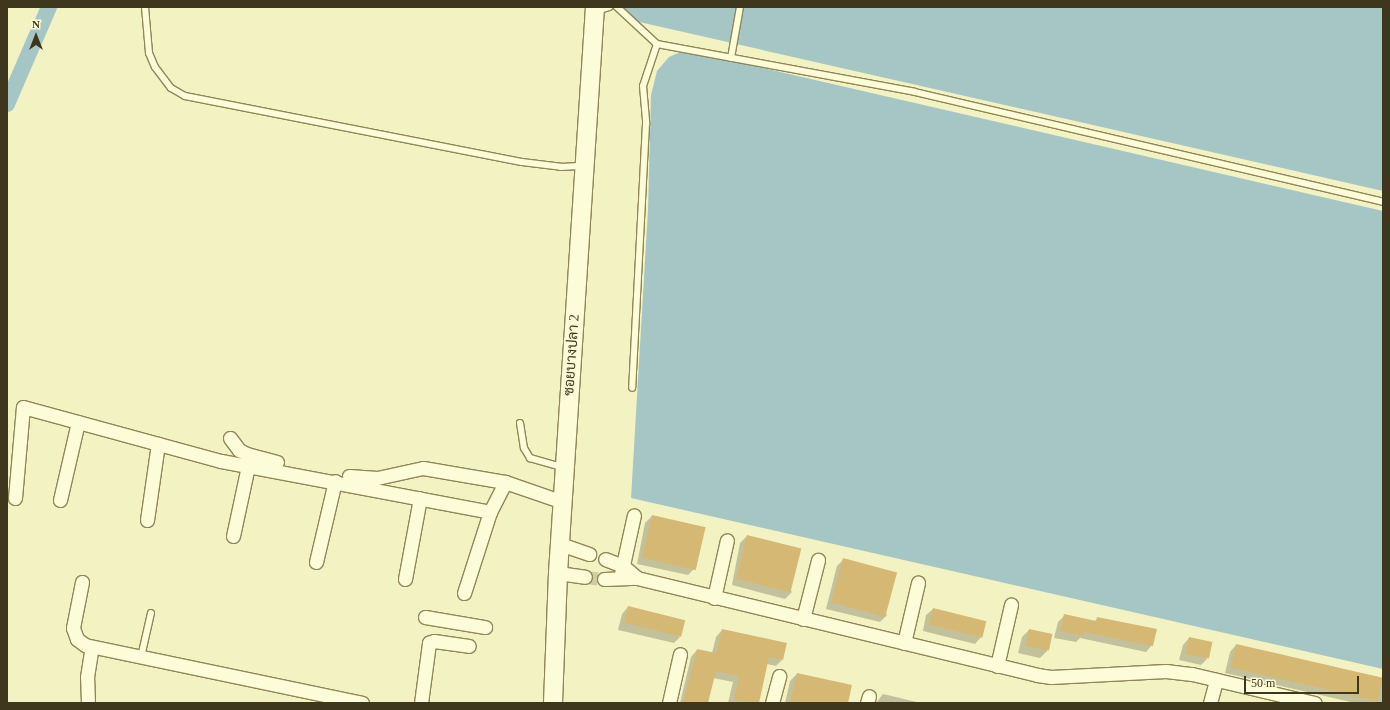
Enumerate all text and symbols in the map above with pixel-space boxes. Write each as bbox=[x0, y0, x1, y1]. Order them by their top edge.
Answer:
north arrow bbox=[16, 16, 56, 56]
text: N bbox=[32, 18, 40, 30]
street label: ซอยบางปลา 2 bbox=[561, 314, 583, 396]
scale bar bbox=[1246, 668, 1361, 694]
text: 50 m bbox=[1251, 676, 1275, 690]

